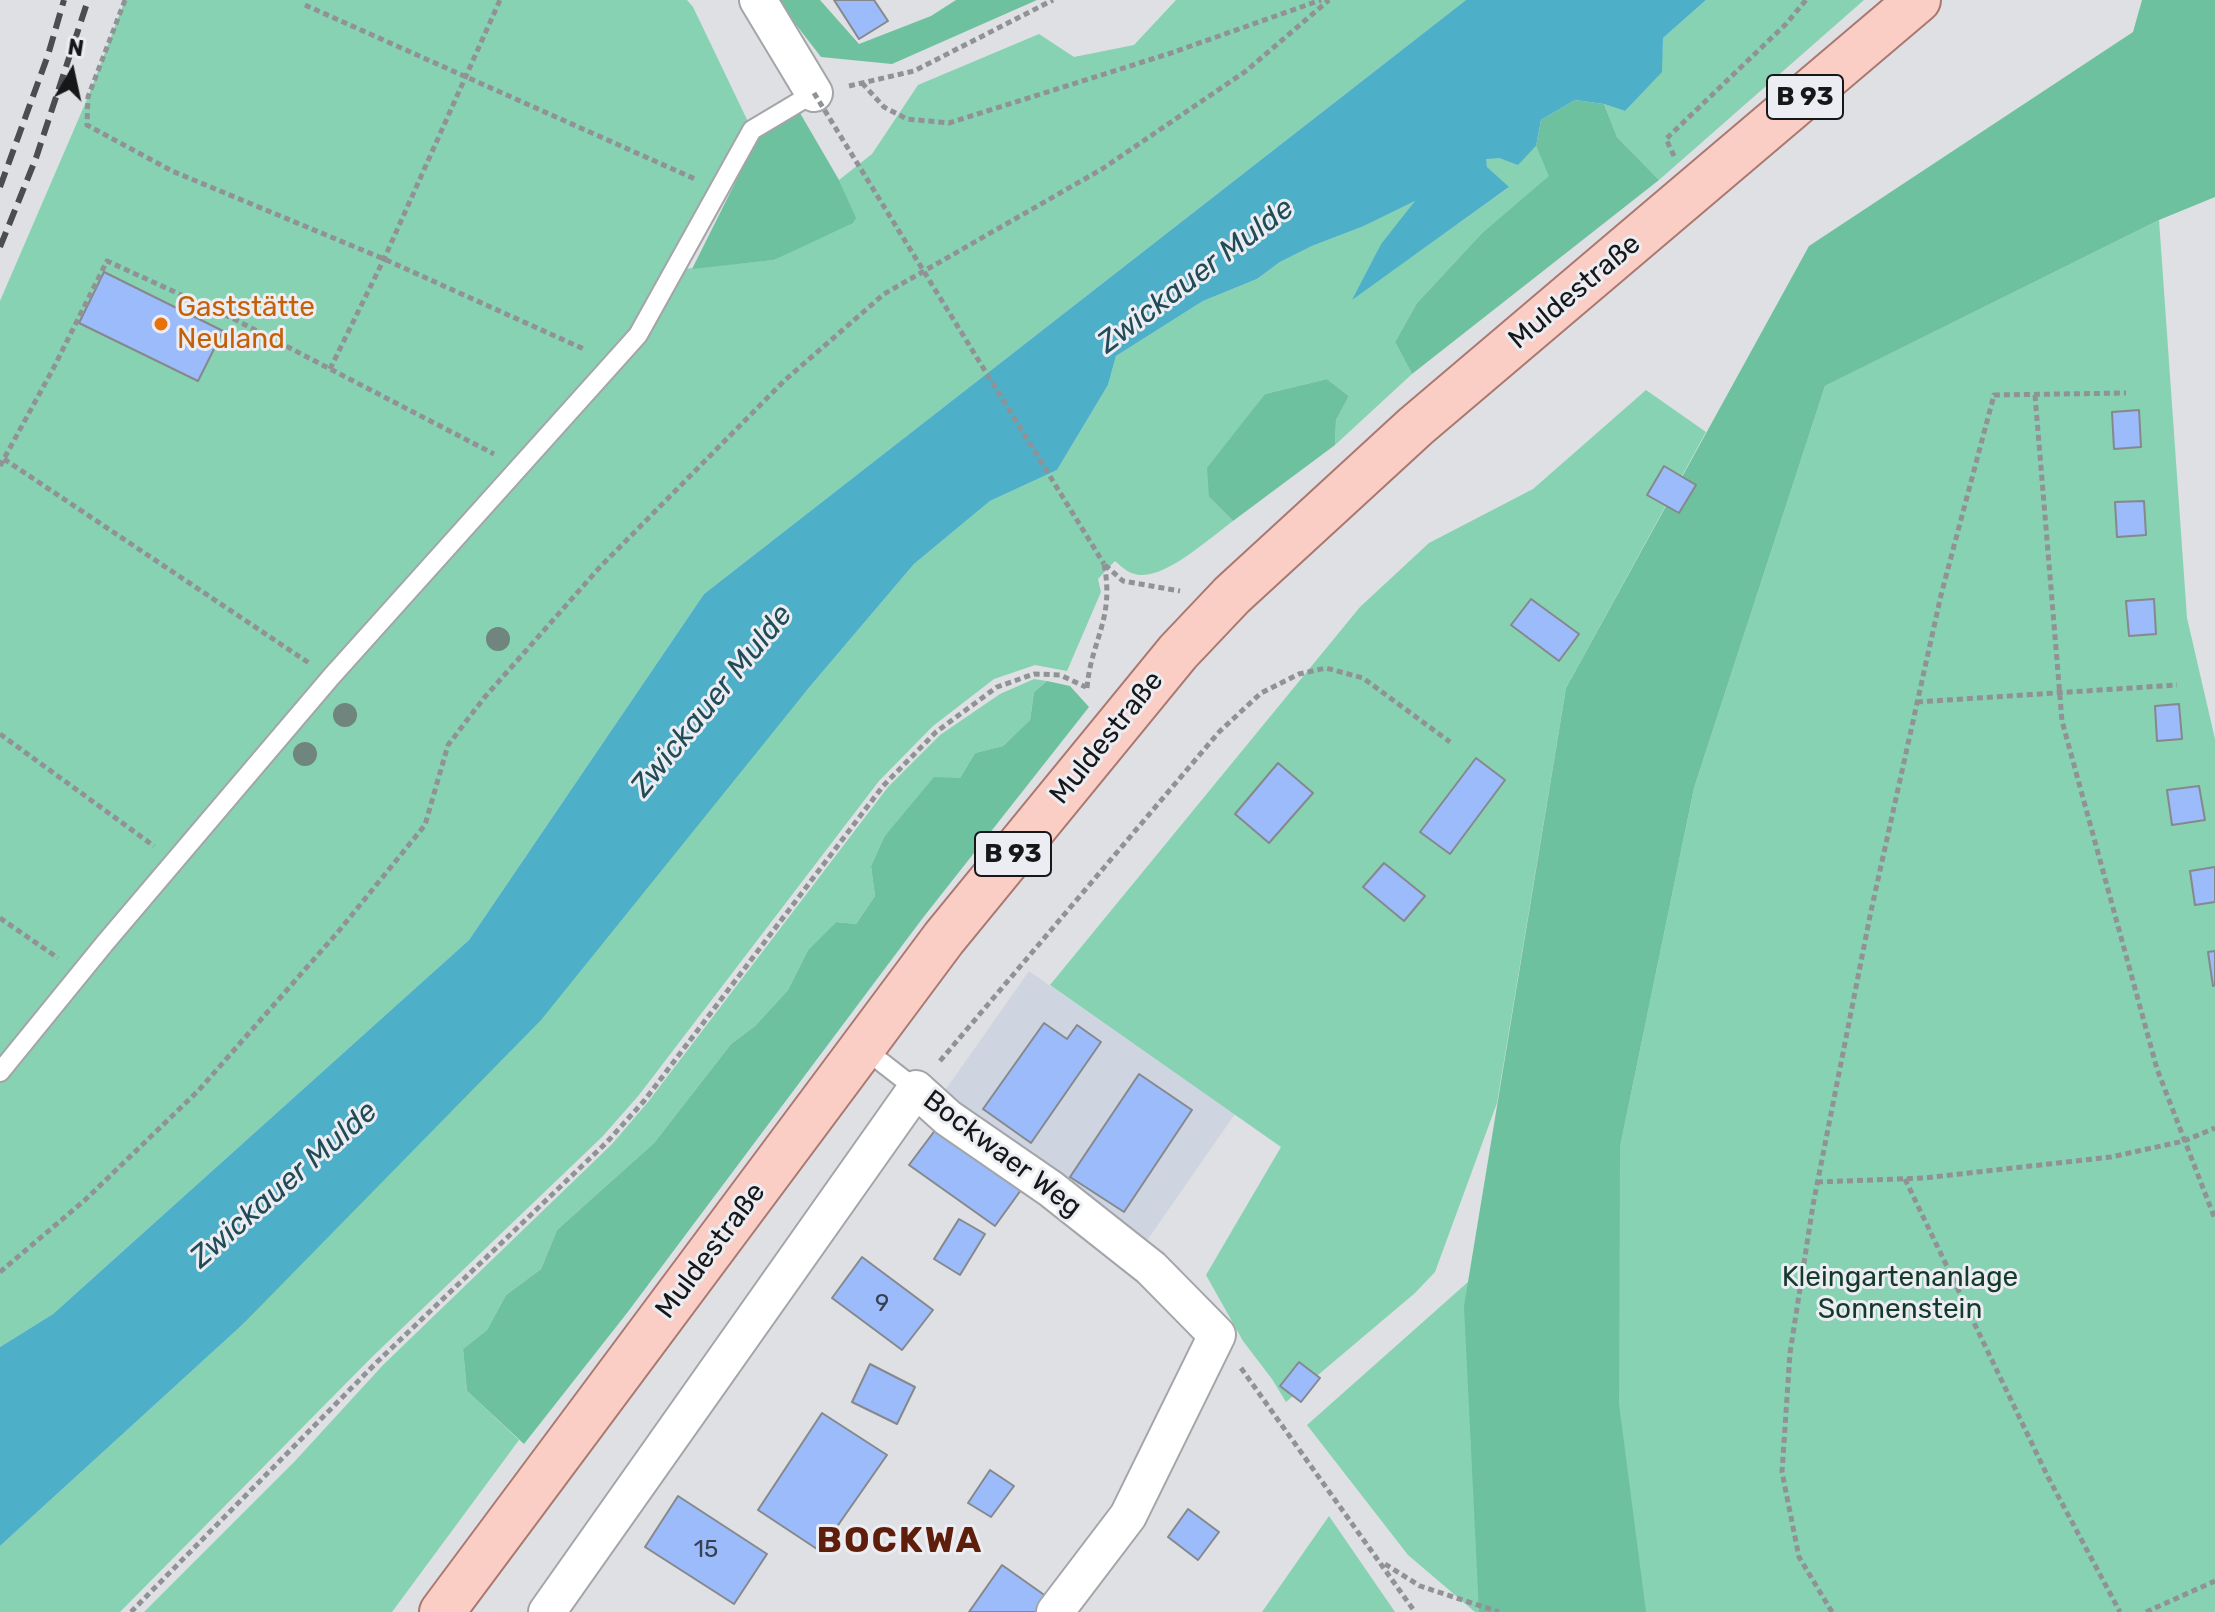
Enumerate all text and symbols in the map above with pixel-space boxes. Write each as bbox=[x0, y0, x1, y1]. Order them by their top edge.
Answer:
north arrow bbox=[32, 32, 112, 112]
text: N bbox=[66, 33, 86, 62]
road number: B 93 bbox=[1767, 75, 1843, 119]
water label: Zwickauer Mulde bbox=[1091, 191, 1301, 361]
street label: Muldestraße bbox=[1502, 227, 1648, 357]
place label: Gaststätte Neuland bbox=[177, 291, 315, 357]
marker: Gaststätte Neuland bbox=[152, 315, 170, 333]
water label: Zwickauer Mulde bbox=[624, 598, 800, 804]
street label: Muldestraße bbox=[1043, 665, 1171, 811]
road number: B 93 bbox=[975, 832, 1051, 876]
street label: Bockwaer Weg bbox=[916, 1084, 1088, 1224]
water label: Zwickauer Mulde bbox=[183, 1094, 385, 1276]
street label: Muldestraße bbox=[649, 1176, 773, 1326]
park label: Kleingartenanlage Sonnenstein bbox=[1782, 1261, 2018, 1327]
house number: 9 bbox=[875, 1290, 889, 1318]
district label: BOCKWA bbox=[817, 1520, 983, 1564]
house number: 15 bbox=[694, 1536, 718, 1564]

